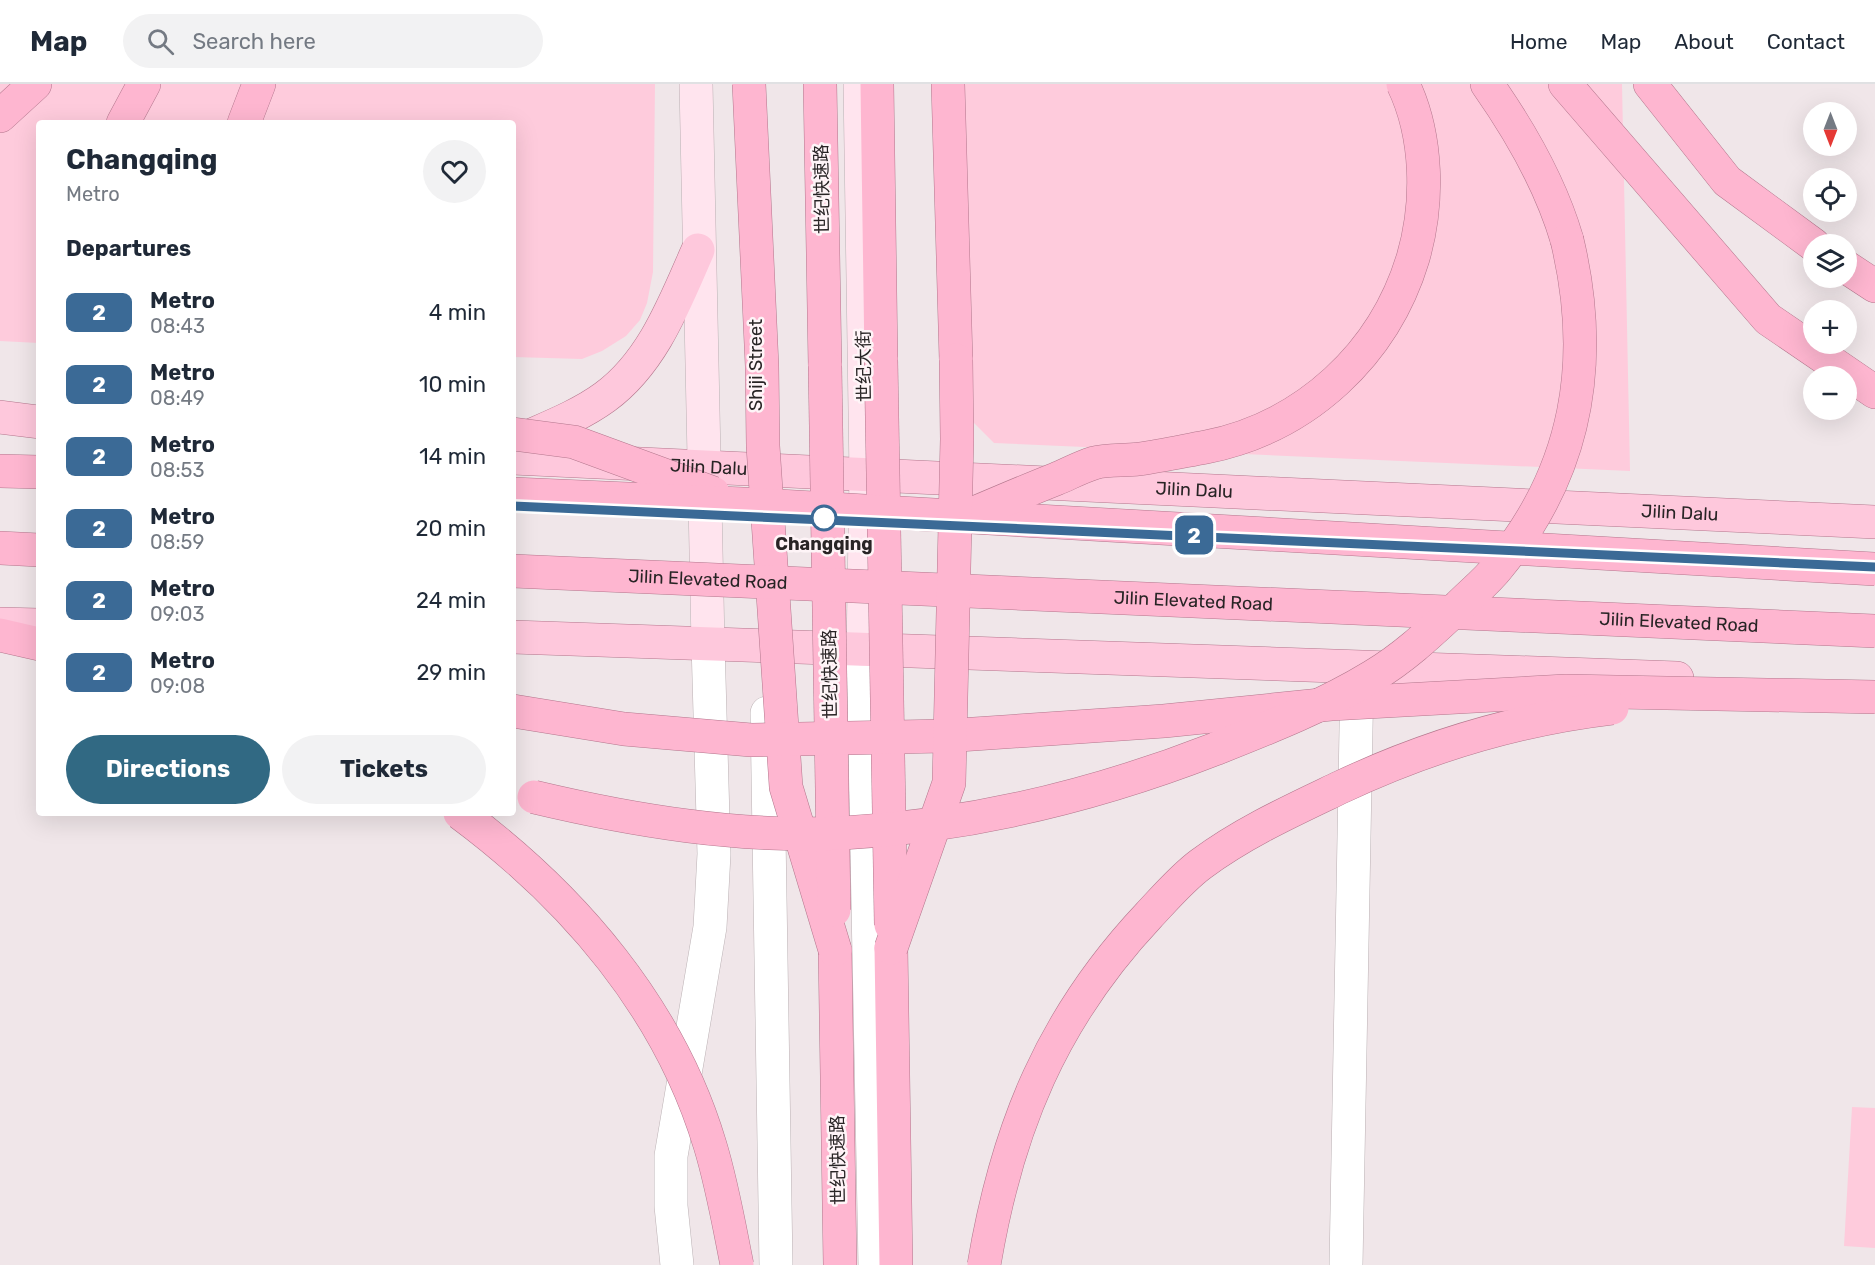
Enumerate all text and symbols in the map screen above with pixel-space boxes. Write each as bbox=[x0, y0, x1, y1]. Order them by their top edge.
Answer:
search box bbox=[123, 14, 543, 68]
text: Map bbox=[30, 25, 87, 58]
icon: search bbox=[144, 25, 177, 58]
text: Search here bbox=[192, 28, 316, 55]
text: Home bbox=[1510, 29, 1567, 54]
text: Map bbox=[1600, 29, 1641, 54]
text: About bbox=[1674, 29, 1734, 54]
text: Contact bbox=[1767, 29, 1845, 54]
north arrow bbox=[1803, 102, 1857, 156]
map controls bbox=[1803, 102, 1857, 420]
button: heart bbox=[423, 140, 486, 203]
text: Changqing bbox=[66, 143, 218, 176]
street label: 世纪快速路 bbox=[810, 144, 834, 234]
button: locate bbox=[1803, 168, 1857, 222]
text: Metro bbox=[66, 182, 120, 206]
button: layers bbox=[1803, 234, 1857, 288]
text: Departures bbox=[66, 235, 191, 262]
text: Metro bbox=[150, 287, 215, 314]
text: 4 min bbox=[429, 299, 486, 326]
text: 2 bbox=[92, 300, 106, 325]
button: + bbox=[1803, 300, 1857, 354]
text: 08:43 bbox=[150, 314, 205, 338]
street label: Shiji Street bbox=[745, 319, 767, 411]
street label: 世纪大街 bbox=[852, 330, 876, 402]
text: Metro bbox=[150, 359, 215, 386]
button: − bbox=[1803, 366, 1857, 420]
text: 10 min bbox=[419, 371, 486, 398]
text: 2 bbox=[92, 372, 106, 397]
text: 08:49 bbox=[150, 386, 205, 410]
text: Metro bbox=[150, 431, 215, 458]
text: 14 min bbox=[419, 443, 486, 470]
text: 2 bbox=[92, 444, 106, 469]
street label: Jilin Dalu bbox=[670, 454, 748, 480]
text: 08:53 bbox=[150, 458, 204, 482]
street label: Jilin Dalu bbox=[1155, 477, 1233, 503]
street label: Jilin Dalu bbox=[1641, 500, 1719, 526]
text: Metro bbox=[150, 503, 215, 530]
marker: Changqing bbox=[811, 505, 837, 531]
text: 20 min bbox=[416, 515, 486, 542]
text: 2 bbox=[92, 516, 106, 541]
line badge: 2 bbox=[1174, 516, 1214, 554]
text: 2 bbox=[1187, 523, 1201, 548]
text: 08:59 bbox=[150, 530, 204, 554]
place label: Changqing bbox=[775, 533, 873, 555]
street label: Jilin Elevated Road bbox=[628, 565, 788, 594]
text: Metro bbox=[150, 575, 215, 602]
street label: Jilin Elevated Road bbox=[1113, 586, 1273, 615]
text: 24 min bbox=[416, 587, 486, 614]
text: 2 bbox=[92, 588, 106, 613]
text: 09:03 bbox=[150, 602, 204, 626]
street label: Jilin Elevated Road bbox=[1599, 608, 1759, 637]
street label: 世纪快速路 bbox=[818, 629, 842, 719]
text: Metro bbox=[150, 647, 215, 674]
text: 29 min bbox=[416, 659, 486, 686]
text: 2 bbox=[92, 660, 106, 685]
text: 09:08 bbox=[150, 674, 205, 698]
button: Directions bbox=[66, 735, 270, 804]
button: Tickets bbox=[282, 735, 486, 804]
street label: 世纪快速路 bbox=[826, 1115, 850, 1205]

